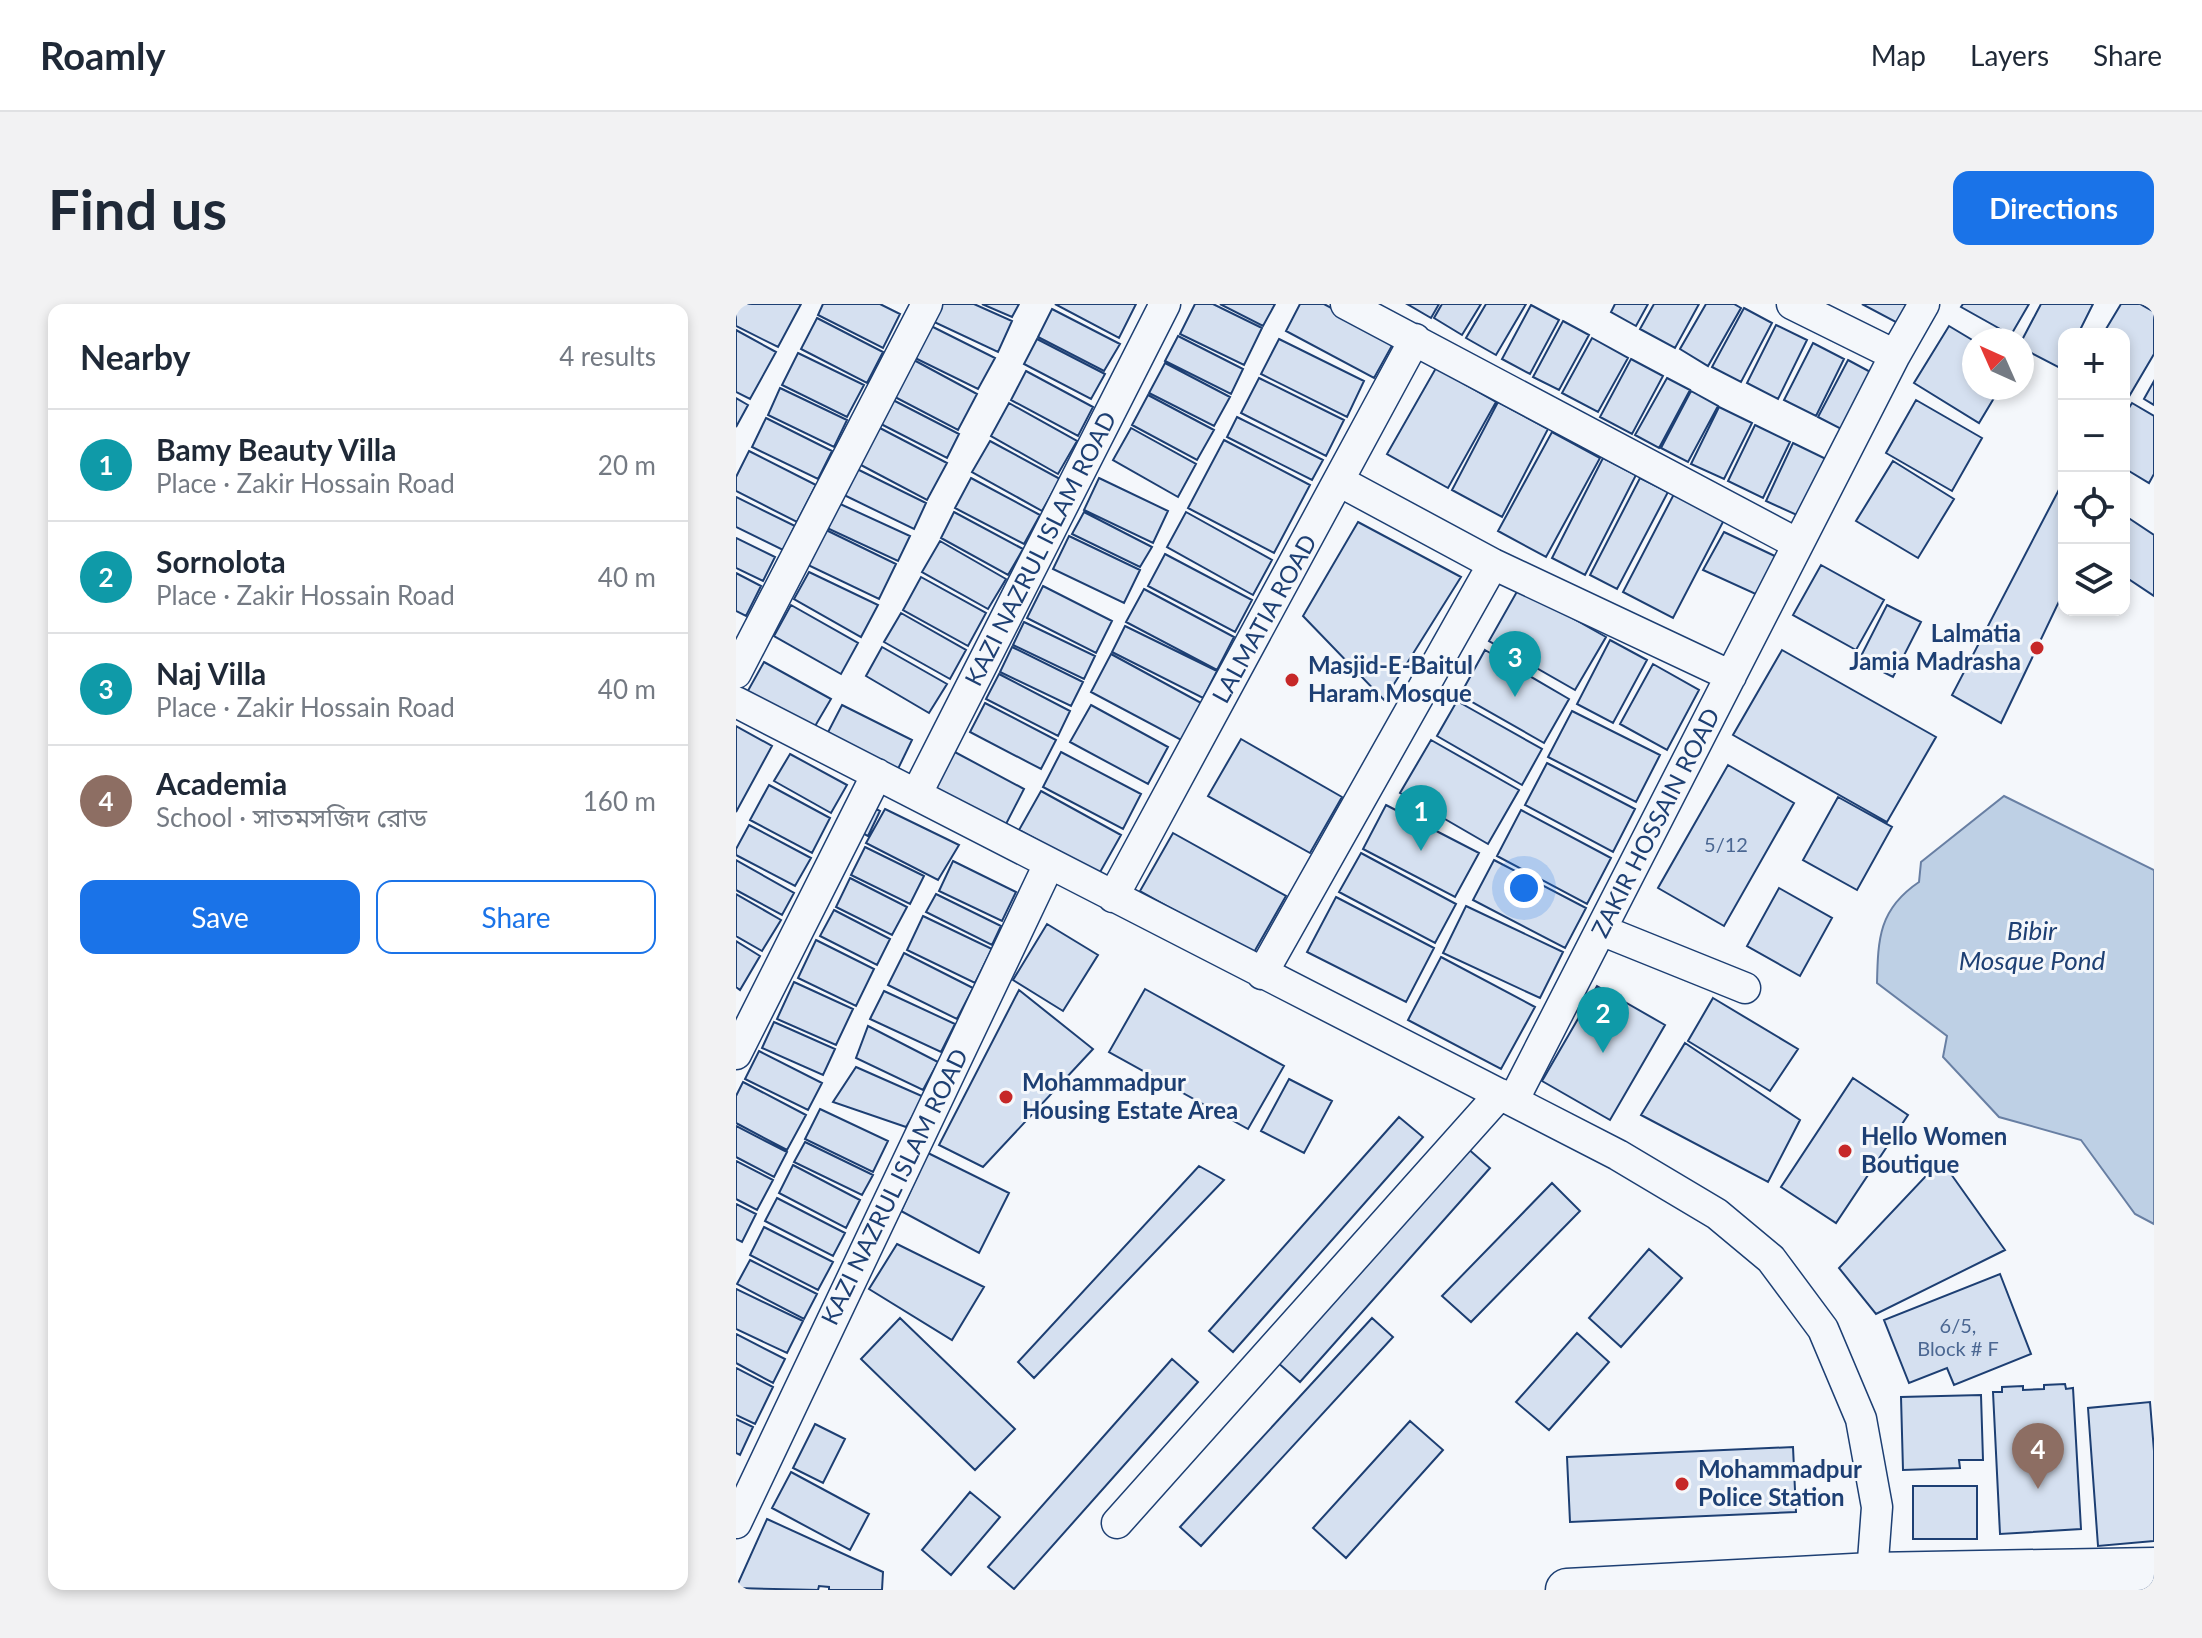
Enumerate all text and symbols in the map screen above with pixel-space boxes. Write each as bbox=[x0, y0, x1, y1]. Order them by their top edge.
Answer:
text: Roamly bbox=[40, 32, 166, 78]
text: Map bbox=[1871, 38, 1926, 72]
text: Layers bbox=[1970, 38, 2049, 72]
text: Share bbox=[2093, 38, 2162, 72]
button: Directions bbox=[1953, 171, 2154, 245]
text: Find us bbox=[48, 175, 227, 242]
north arrow bbox=[1962, 328, 2034, 400]
map controls bbox=[2058, 328, 2130, 616]
button: + bbox=[2058, 328, 2130, 400]
text: Nearby bbox=[80, 336, 191, 377]
text: 4 results bbox=[559, 340, 656, 372]
button: − bbox=[2058, 400, 2130, 472]
street label: KAZI NAZRUL ISLAM ROAD bbox=[958, 406, 1122, 690]
text: Bamy Beauty Villa bbox=[156, 431, 397, 467]
text: 1 bbox=[98, 449, 114, 481]
text: 20 m bbox=[598, 449, 656, 481]
text: Place · Zakir Hossain Road bbox=[156, 467, 455, 499]
button: locate bbox=[2058, 472, 2130, 544]
street label: LALMATIA ROAD bbox=[1205, 529, 1322, 708]
text: Sornolota bbox=[156, 543, 286, 579]
button: layers bbox=[2058, 544, 2130, 616]
text: 2 bbox=[98, 561, 114, 593]
text: 40 m bbox=[598, 561, 656, 593]
text: Place · Zakir Hossain Road bbox=[156, 579, 455, 611]
place label: Lalmatia Jamia Madrasha bbox=[1849, 618, 2021, 675]
pin: 3 bbox=[1489, 631, 1541, 697]
marker: Lalmatia Jamia Madrasha bbox=[2028, 639, 2046, 657]
place label: Masjid-E-Baitul Haram Mosque bbox=[1308, 650, 1473, 707]
text: Naj Villa bbox=[156, 655, 266, 691]
marker: Masjid-E-Baitul Haram Mosque bbox=[1283, 671, 1301, 689]
text: 3 bbox=[98, 673, 114, 705]
text: 40 m bbox=[598, 673, 656, 705]
text: Place · Zakir Hossain Road bbox=[156, 691, 455, 723]
street label: ZAKIR HOSSAIN ROAD bbox=[1584, 703, 1725, 942]
text: Academia bbox=[156, 765, 287, 801]
text: 4 bbox=[98, 785, 114, 817]
text: 160 m bbox=[583, 785, 656, 817]
pin: 1 bbox=[1395, 785, 1447, 851]
text: School · সাতমসজিদ রোড bbox=[156, 801, 427, 833]
house number: 5/12 bbox=[1704, 832, 1748, 856]
your location bbox=[1504, 868, 1544, 908]
button: Save bbox=[80, 880, 360, 954]
button: Share bbox=[376, 880, 656, 954]
water label: Bibir Mosque Pond bbox=[1959, 914, 2106, 976]
pin: 2 bbox=[1577, 987, 1629, 1053]
street label: KAZI NAZRUL ISLAM ROAD bbox=[814, 1044, 973, 1329]
place label: Mohammadpur Housing Estate Area bbox=[1022, 1067, 1238, 1124]
marker: Mohammadpur Housing Estate Area bbox=[997, 1088, 1015, 1106]
place label: Hello Women Boutique bbox=[1861, 1121, 2007, 1178]
marker: Hello Women Boutique bbox=[1836, 1142, 1854, 1160]
house number: 6/5, Block # F bbox=[1917, 1313, 1999, 1360]
pin: 4 bbox=[2012, 1423, 2064, 1489]
place label: Mohammadpur Police Station bbox=[1698, 1454, 1862, 1511]
marker: Mohammadpur Police Station bbox=[1673, 1475, 1691, 1493]

